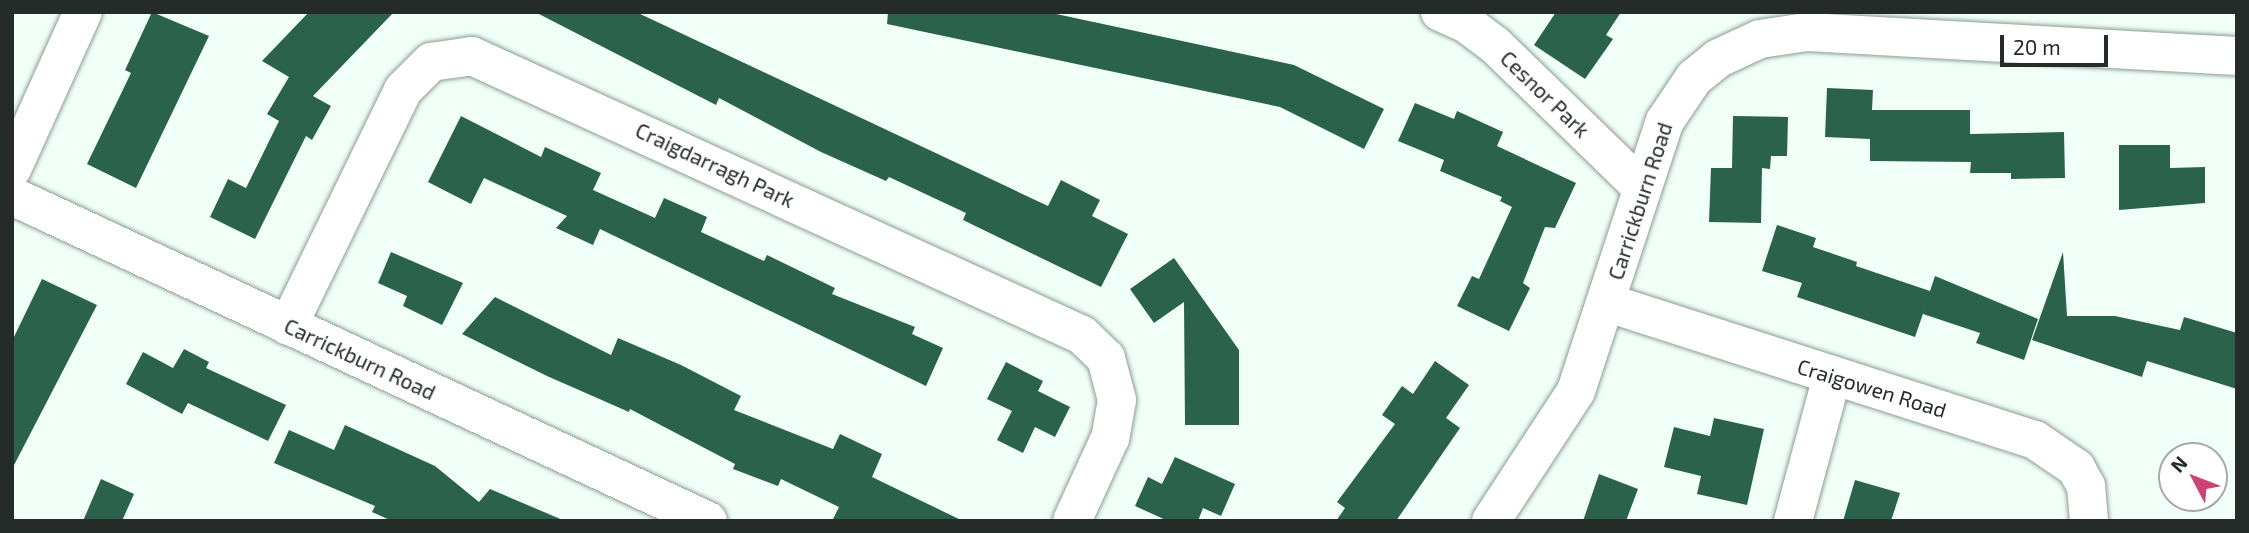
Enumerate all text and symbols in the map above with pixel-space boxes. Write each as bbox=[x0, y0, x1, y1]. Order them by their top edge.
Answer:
scale bar bbox=[2004, 21, 2112, 65]
text: 20 m bbox=[2013, 34, 2061, 59]
street label: Cesnor Park bbox=[1495, 45, 1595, 143]
street label: Craigdarragh Park bbox=[632, 117, 798, 213]
street label: Carrickburn Road bbox=[1603, 119, 1677, 283]
street label: Carrickburn Road bbox=[280, 313, 440, 405]
street label: Craigowen Road bbox=[1794, 353, 1950, 423]
north arrow bbox=[2158, 442, 2228, 512]
text: N bbox=[2165, 451, 2192, 477]

